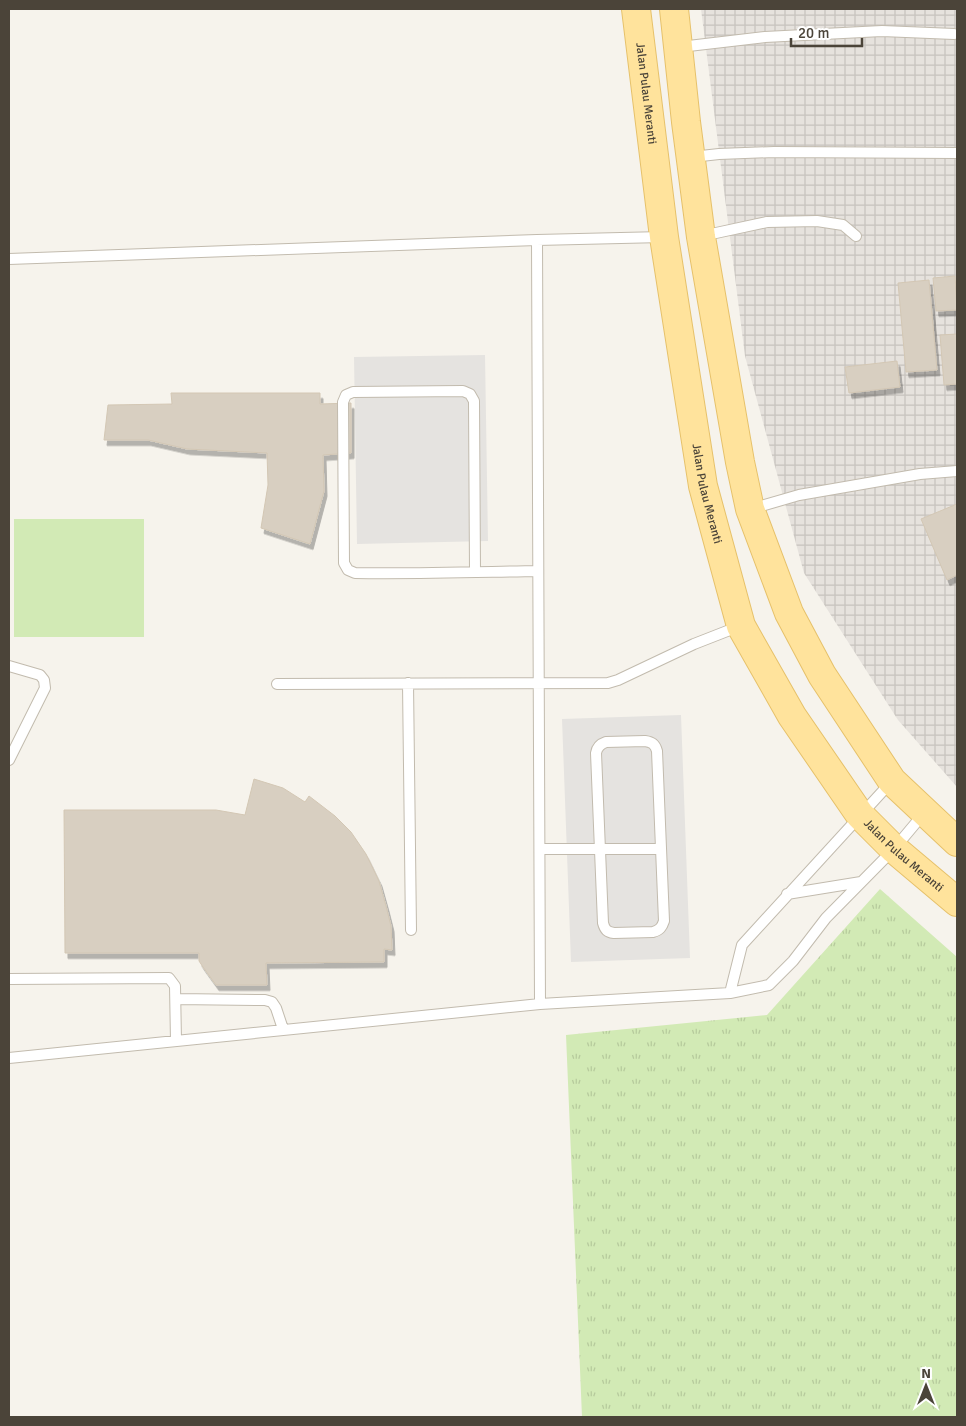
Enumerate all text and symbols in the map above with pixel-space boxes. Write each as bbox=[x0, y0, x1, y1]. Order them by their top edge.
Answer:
scale bar bbox=[791, 15, 862, 47]
text: 20 m bbox=[798, 24, 829, 42]
street label: Jalan Pulau Meranti bbox=[633, 42, 660, 145]
street label: Jalan Pulau Meranti bbox=[689, 442, 726, 545]
street label: Jalan Pulau Meranti bbox=[861, 816, 947, 895]
north arrow bbox=[901, 1361, 951, 1411]
text: N bbox=[921, 1365, 931, 1382]

